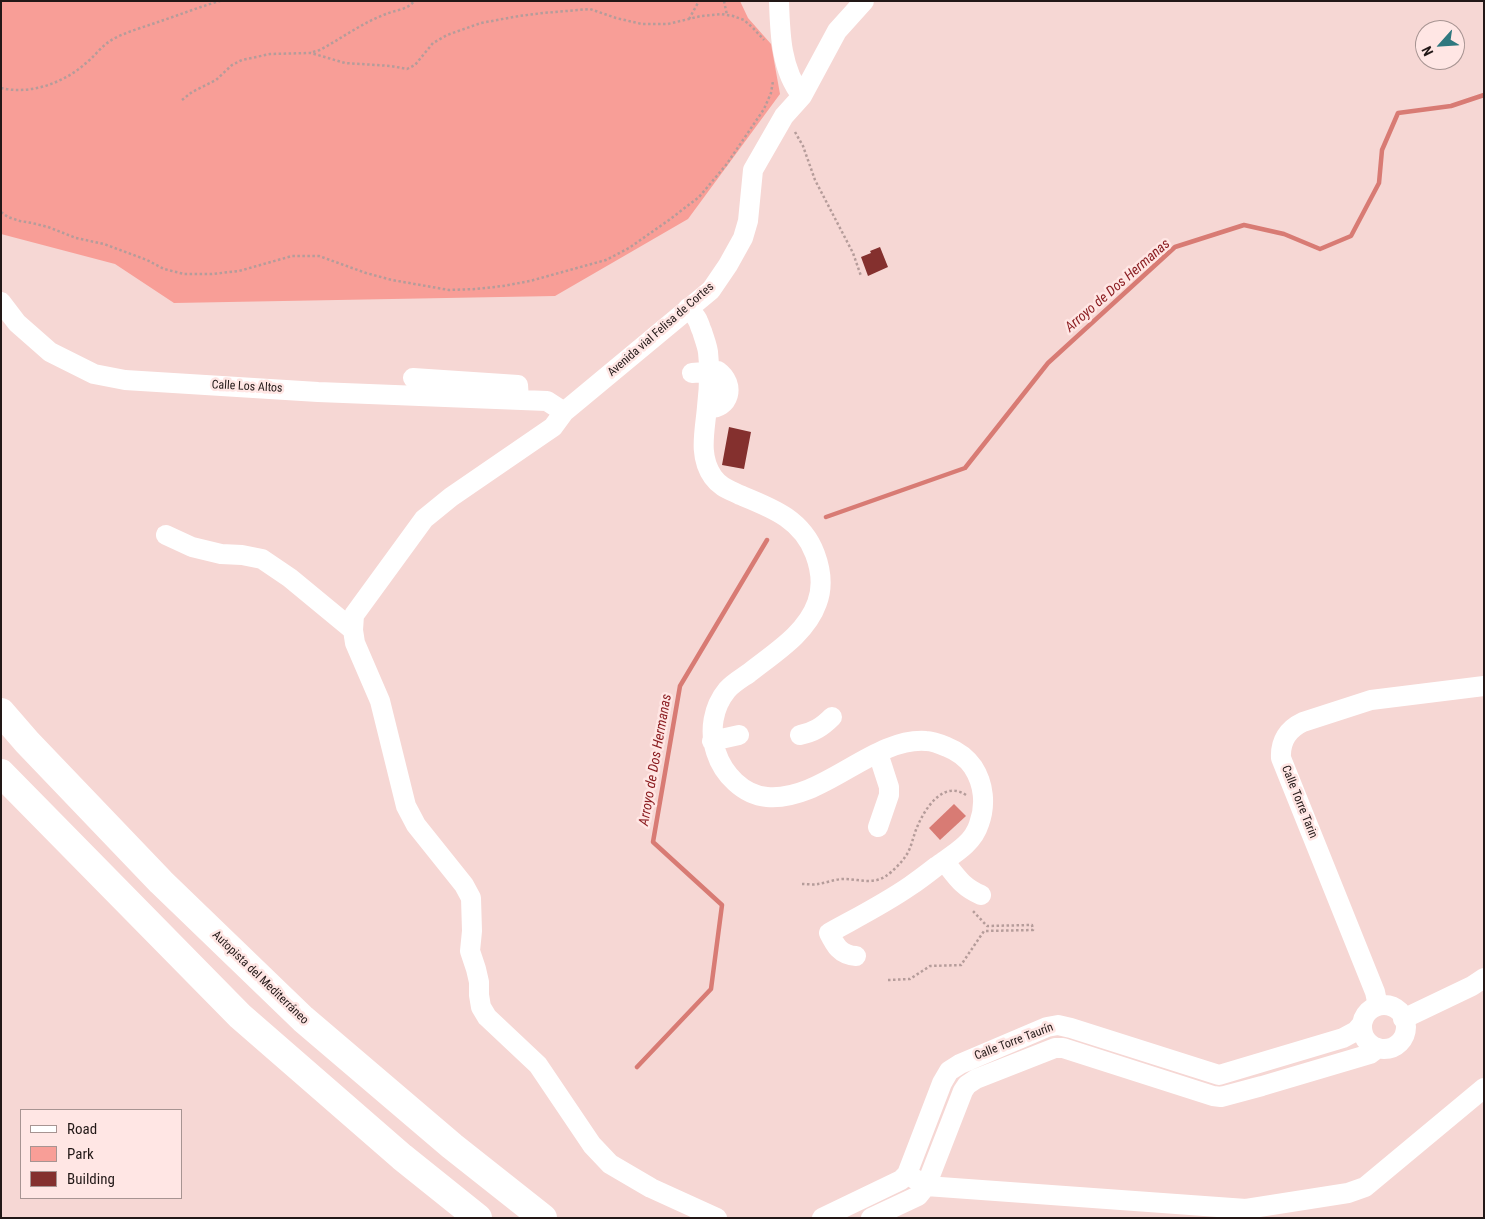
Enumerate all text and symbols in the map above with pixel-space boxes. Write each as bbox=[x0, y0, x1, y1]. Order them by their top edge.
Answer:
north arrow bbox=[1415, 20, 1465, 70]
text: N bbox=[1418, 44, 1436, 59]
water label: Arroyo de Dos Hermanas bbox=[1062, 236, 1174, 336]
street label: Avenida vial Felisa de Cortes bbox=[605, 280, 717, 380]
street label: Calle Los Altos bbox=[211, 378, 283, 396]
water label: Arroyo de Dos Hermanas bbox=[636, 693, 676, 827]
street label: Calle Torre Tarin bbox=[1278, 763, 1320, 841]
street label: Autopista del Mediterráneo bbox=[209, 928, 311, 1028]
street label: Calle Torre Taurín bbox=[973, 1020, 1055, 1064]
legend bbox=[20, 1109, 182, 1199]
text: Road bbox=[67, 1120, 97, 1138]
text: Park bbox=[67, 1145, 94, 1163]
text: Building bbox=[67, 1170, 115, 1188]

